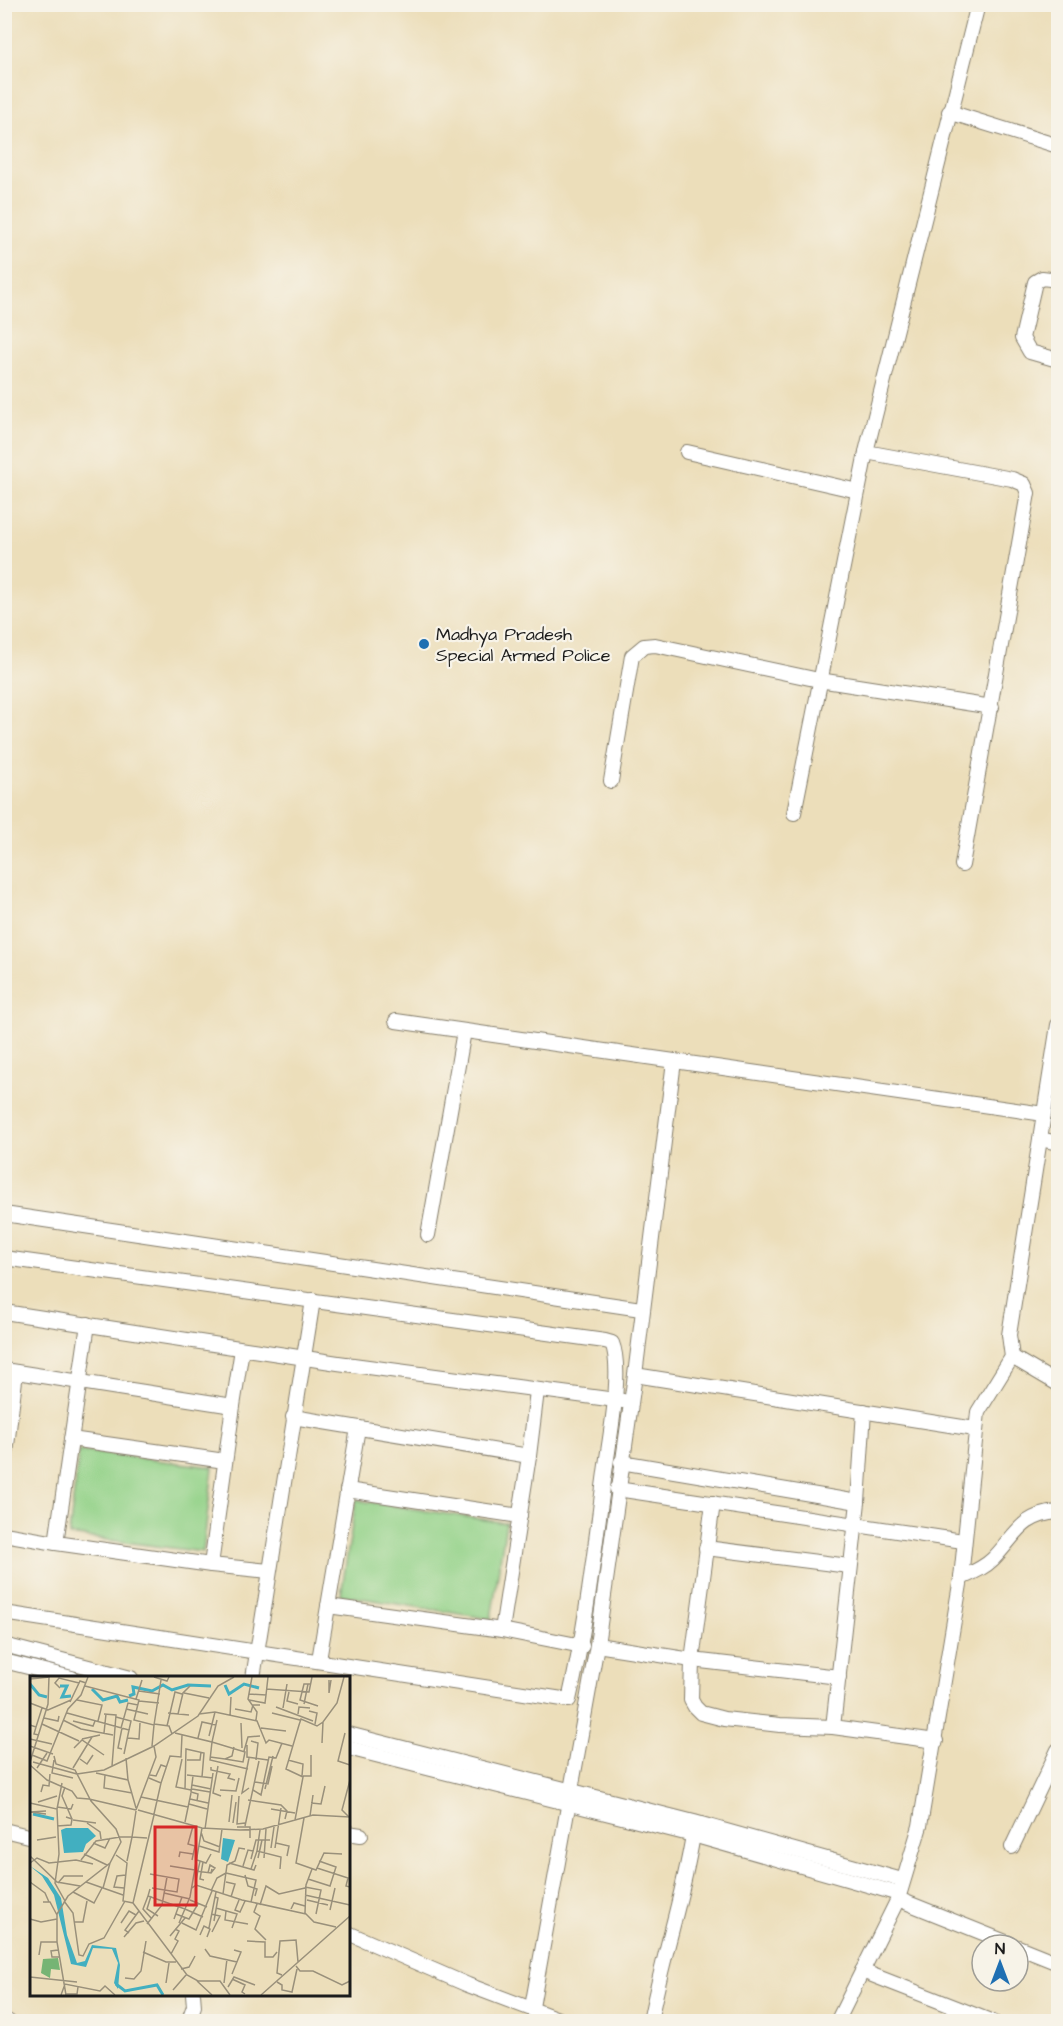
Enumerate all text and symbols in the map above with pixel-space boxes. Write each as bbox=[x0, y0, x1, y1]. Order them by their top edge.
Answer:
place label: Madhya Pradesh Special Armed Police bbox=[436, 622, 611, 668]
marker: Madhya Pradesh Special Armed Police bbox=[417, 637, 431, 651]
inset map bbox=[30, 1676, 350, 1996]
north arrow bbox=[970, 1933, 1030, 1993]
text: N bbox=[995, 1938, 1005, 1960]

